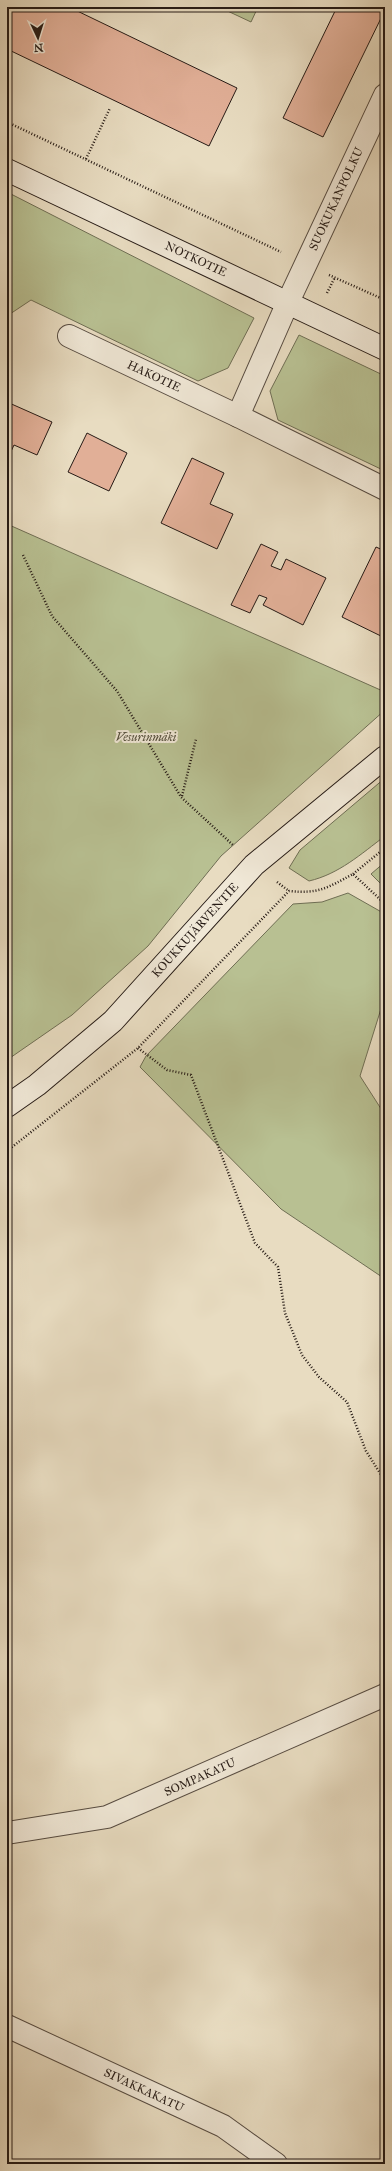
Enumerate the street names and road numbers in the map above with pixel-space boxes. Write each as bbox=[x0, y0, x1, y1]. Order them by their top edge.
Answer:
street label: SUOKUKANPOLKU bbox=[306, 145, 366, 253]
street label: NOTKOTIE bbox=[163, 239, 230, 280]
street label: HAKOTIE bbox=[125, 357, 183, 395]
street label: KOUKKUJÄRVENTIE bbox=[148, 879, 242, 981]
street label: SOMPAKATU bbox=[162, 1755, 238, 1799]
street label: SIVAKKAKATU bbox=[102, 2065, 187, 2115]

